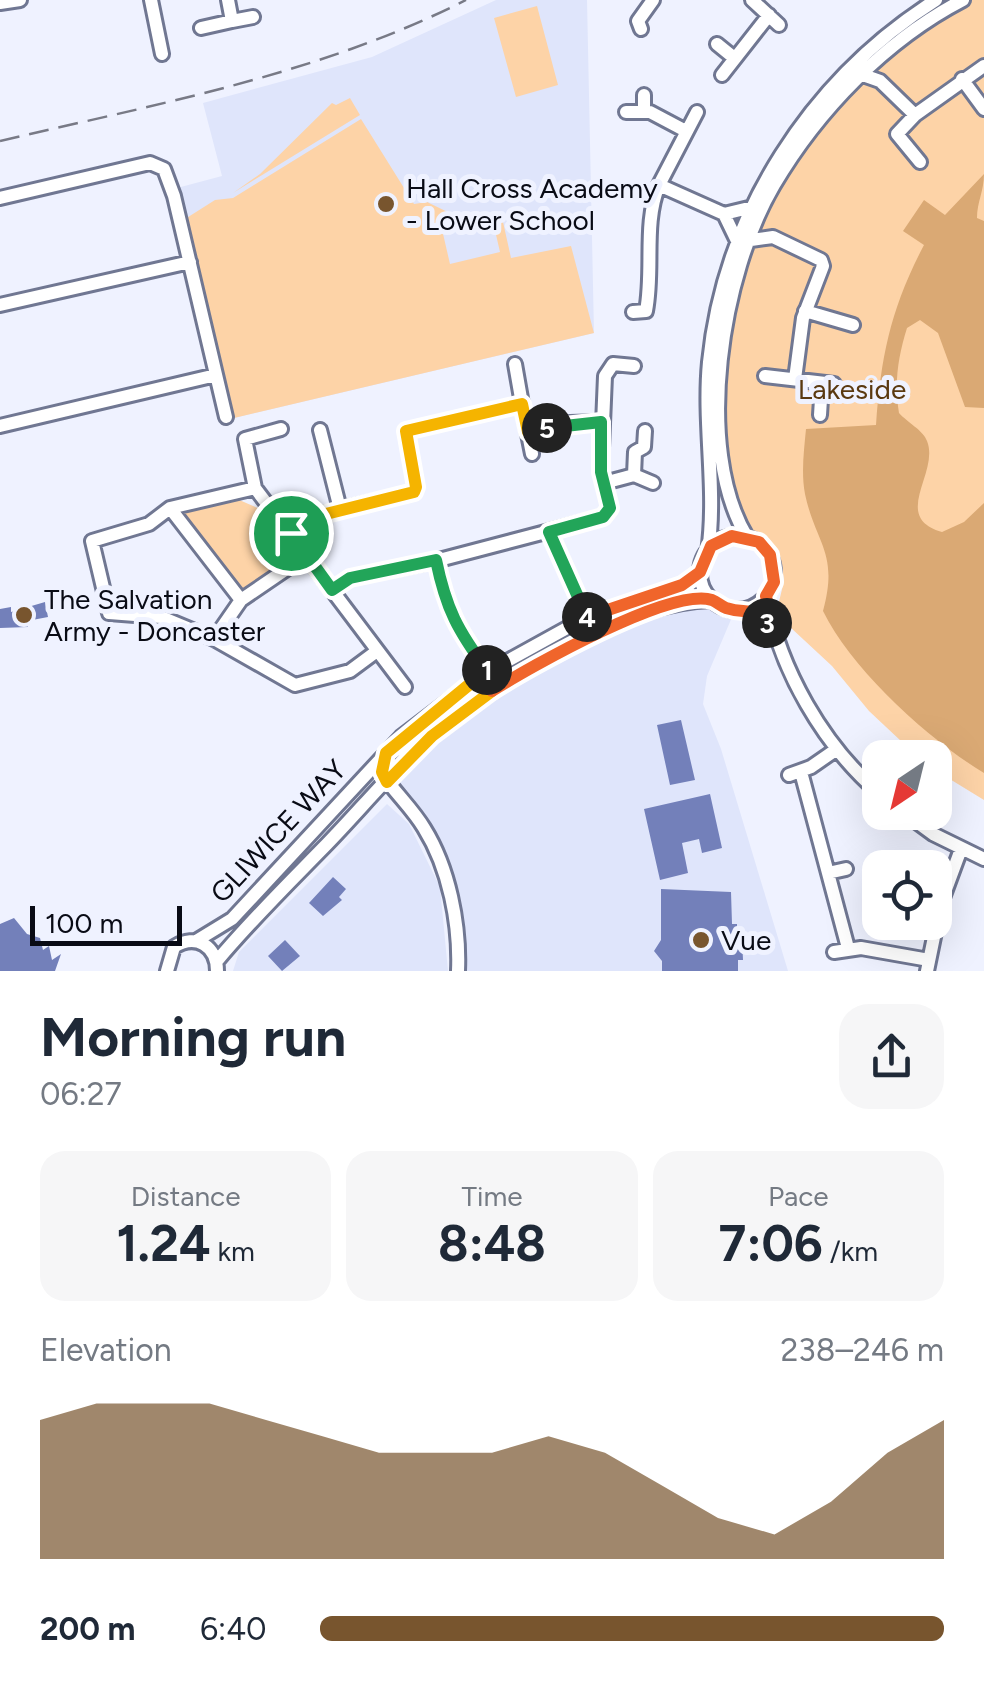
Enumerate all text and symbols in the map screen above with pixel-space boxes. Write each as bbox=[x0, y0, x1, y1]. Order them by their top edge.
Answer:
place label: Hall Cross Academy - Lower School bbox=[406, 171, 658, 237]
marker: Hall Cross Academy - Lower School bbox=[375, 193, 397, 215]
park label: Lakeside bbox=[798, 372, 906, 406]
pin: 5 bbox=[522, 403, 572, 453]
text: 5 bbox=[539, 411, 555, 445]
pin bbox=[249, 491, 334, 576]
icon: arrive bbox=[264, 506, 319, 561]
place label: The Salvation Army - Doncaster bbox=[44, 582, 266, 648]
pin: 4 bbox=[562, 592, 612, 642]
pin: 3 bbox=[742, 598, 792, 648]
text: 4 bbox=[578, 600, 596, 634]
marker: The Salvation Army - Doncaster bbox=[13, 604, 35, 626]
text: 3 bbox=[759, 606, 775, 640]
pin: 1 bbox=[462, 645, 512, 695]
text: 1 bbox=[481, 653, 493, 687]
north arrow bbox=[862, 740, 952, 830]
map controls bbox=[862, 740, 952, 940]
street label: GLIWICE WAY bbox=[203, 752, 353, 910]
button: locate bbox=[862, 850, 952, 940]
scale bar bbox=[30, 901, 182, 946]
text: 100 m bbox=[45, 906, 123, 940]
place label: Vue bbox=[721, 923, 771, 957]
marker: Vue bbox=[690, 929, 712, 951]
text: Morning run bbox=[40, 1004, 346, 1070]
button: share bbox=[839, 1004, 944, 1109]
text: 06:27 bbox=[40, 1075, 122, 1113]
text: Distance bbox=[131, 1179, 241, 1213]
text: Time bbox=[461, 1179, 523, 1213]
text: Pace bbox=[768, 1179, 829, 1213]
text: 1.24 bbox=[116, 1213, 211, 1274]
text: 8:48 bbox=[438, 1213, 546, 1274]
text: 7:06 bbox=[719, 1213, 823, 1274]
text: km bbox=[211, 1234, 255, 1268]
text: /km bbox=[823, 1234, 878, 1268]
text: Elevation bbox=[40, 1331, 172, 1369]
text: 238–246 m bbox=[780, 1331, 944, 1369]
text: 200 m bbox=[40, 1610, 136, 1648]
text: 6:40 bbox=[200, 1610, 267, 1648]

